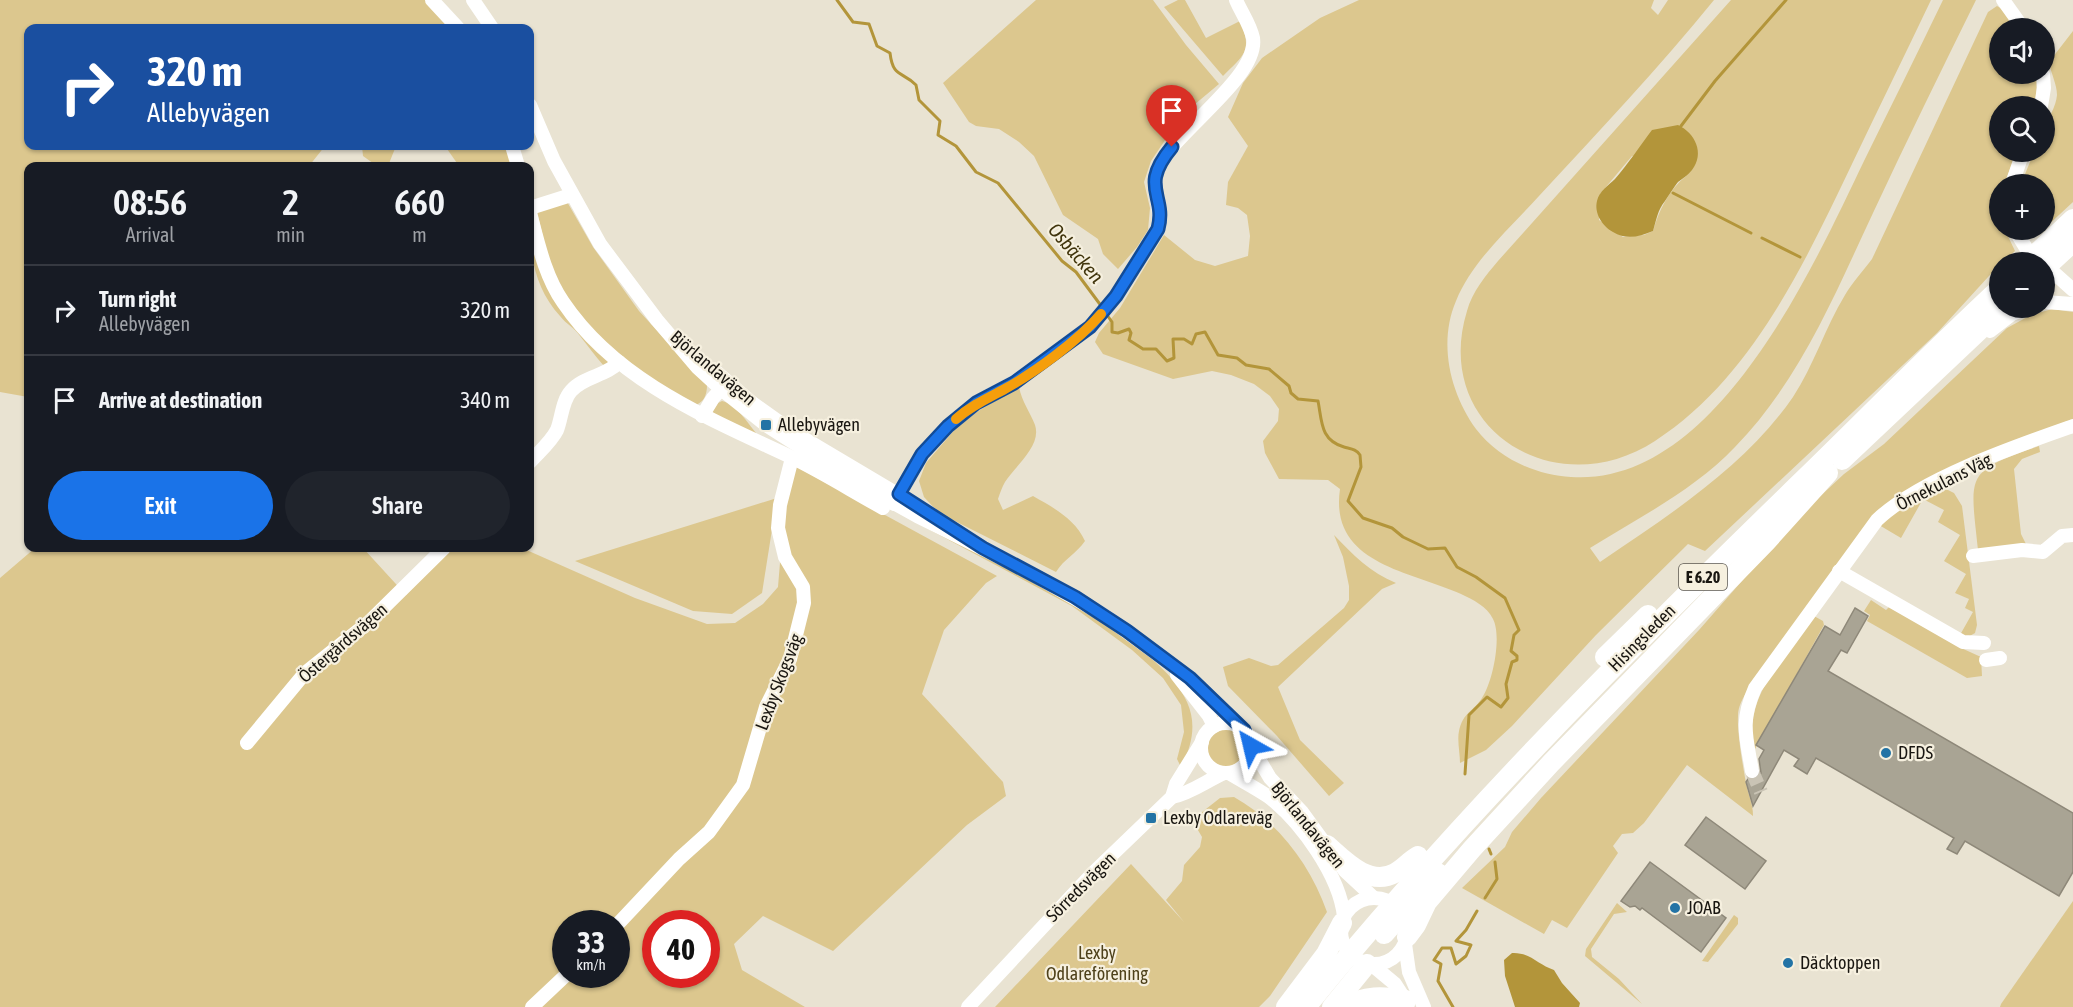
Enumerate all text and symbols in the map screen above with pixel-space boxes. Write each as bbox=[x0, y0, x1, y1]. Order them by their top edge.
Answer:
map controls bbox=[1989, 18, 2055, 318]
button: sound bbox=[1989, 18, 2055, 84]
text: 320 m bbox=[147, 47, 242, 95]
icon: right bbox=[48, 48, 126, 126]
pin bbox=[1146, 85, 1197, 147]
icon: arrive bbox=[1155, 94, 1188, 127]
button: search bbox=[1989, 96, 2055, 162]
text: Allebyvägen bbox=[147, 97, 270, 128]
button: + bbox=[1989, 174, 2055, 240]
text: 08:56 bbox=[113, 181, 187, 223]
text: 2 bbox=[282, 181, 299, 223]
text: 660 bbox=[394, 181, 445, 223]
water label: Osbäcken bbox=[1044, 218, 1109, 288]
text: Arrival bbox=[126, 223, 175, 246]
text: min bbox=[276, 223, 305, 246]
text: m bbox=[412, 223, 427, 246]
button: − bbox=[1989, 252, 2055, 318]
text: Turn right bbox=[99, 286, 176, 312]
icon: right bbox=[48, 294, 81, 327]
text: 320 m bbox=[460, 297, 510, 323]
text: Allebyvägen bbox=[99, 312, 190, 335]
street label: Björlandavägen bbox=[666, 326, 760, 409]
icon: arrive bbox=[48, 384, 81, 417]
text: Arrive at destination bbox=[99, 387, 262, 413]
text: 340 m bbox=[460, 387, 510, 413]
place label: Allebyvägen bbox=[778, 414, 860, 435]
marker: Allebyvägen bbox=[759, 418, 773, 432]
street label: Örnekulans Väg bbox=[1892, 448, 1995, 515]
button: Exit bbox=[48, 471, 273, 540]
button: Share bbox=[285, 471, 510, 540]
road number: E 6.20 bbox=[1679, 564, 1727, 590]
street label: Östergårdsvägen bbox=[294, 598, 391, 687]
street label: Hisingsleden bbox=[1604, 600, 1679, 675]
street label: Lexby Skogsväg bbox=[751, 630, 807, 733]
position arrow bbox=[1219, 714, 1283, 778]
place label: DFDS bbox=[1898, 742, 1933, 763]
marker: DFDS bbox=[1879, 746, 1893, 760]
street label: Björlandavägen bbox=[1267, 777, 1350, 872]
place label: Lexby Odlareväg bbox=[1163, 807, 1273, 828]
marker: Lexby Odlareväg bbox=[1144, 811, 1158, 825]
street label: Sörredsvägen bbox=[1042, 848, 1120, 926]
place label: JOAB bbox=[1687, 897, 1721, 918]
marker: JOAB bbox=[1668, 901, 1682, 915]
speed limit sign: 40 bbox=[642, 910, 720, 988]
text: 33 bbox=[577, 925, 605, 959]
park label: Lexby Odlareförening bbox=[1046, 942, 1148, 984]
place label: Däcktoppen bbox=[1800, 952, 1880, 973]
text: km/h bbox=[576, 956, 606, 973]
marker: Däcktoppen bbox=[1781, 956, 1795, 970]

